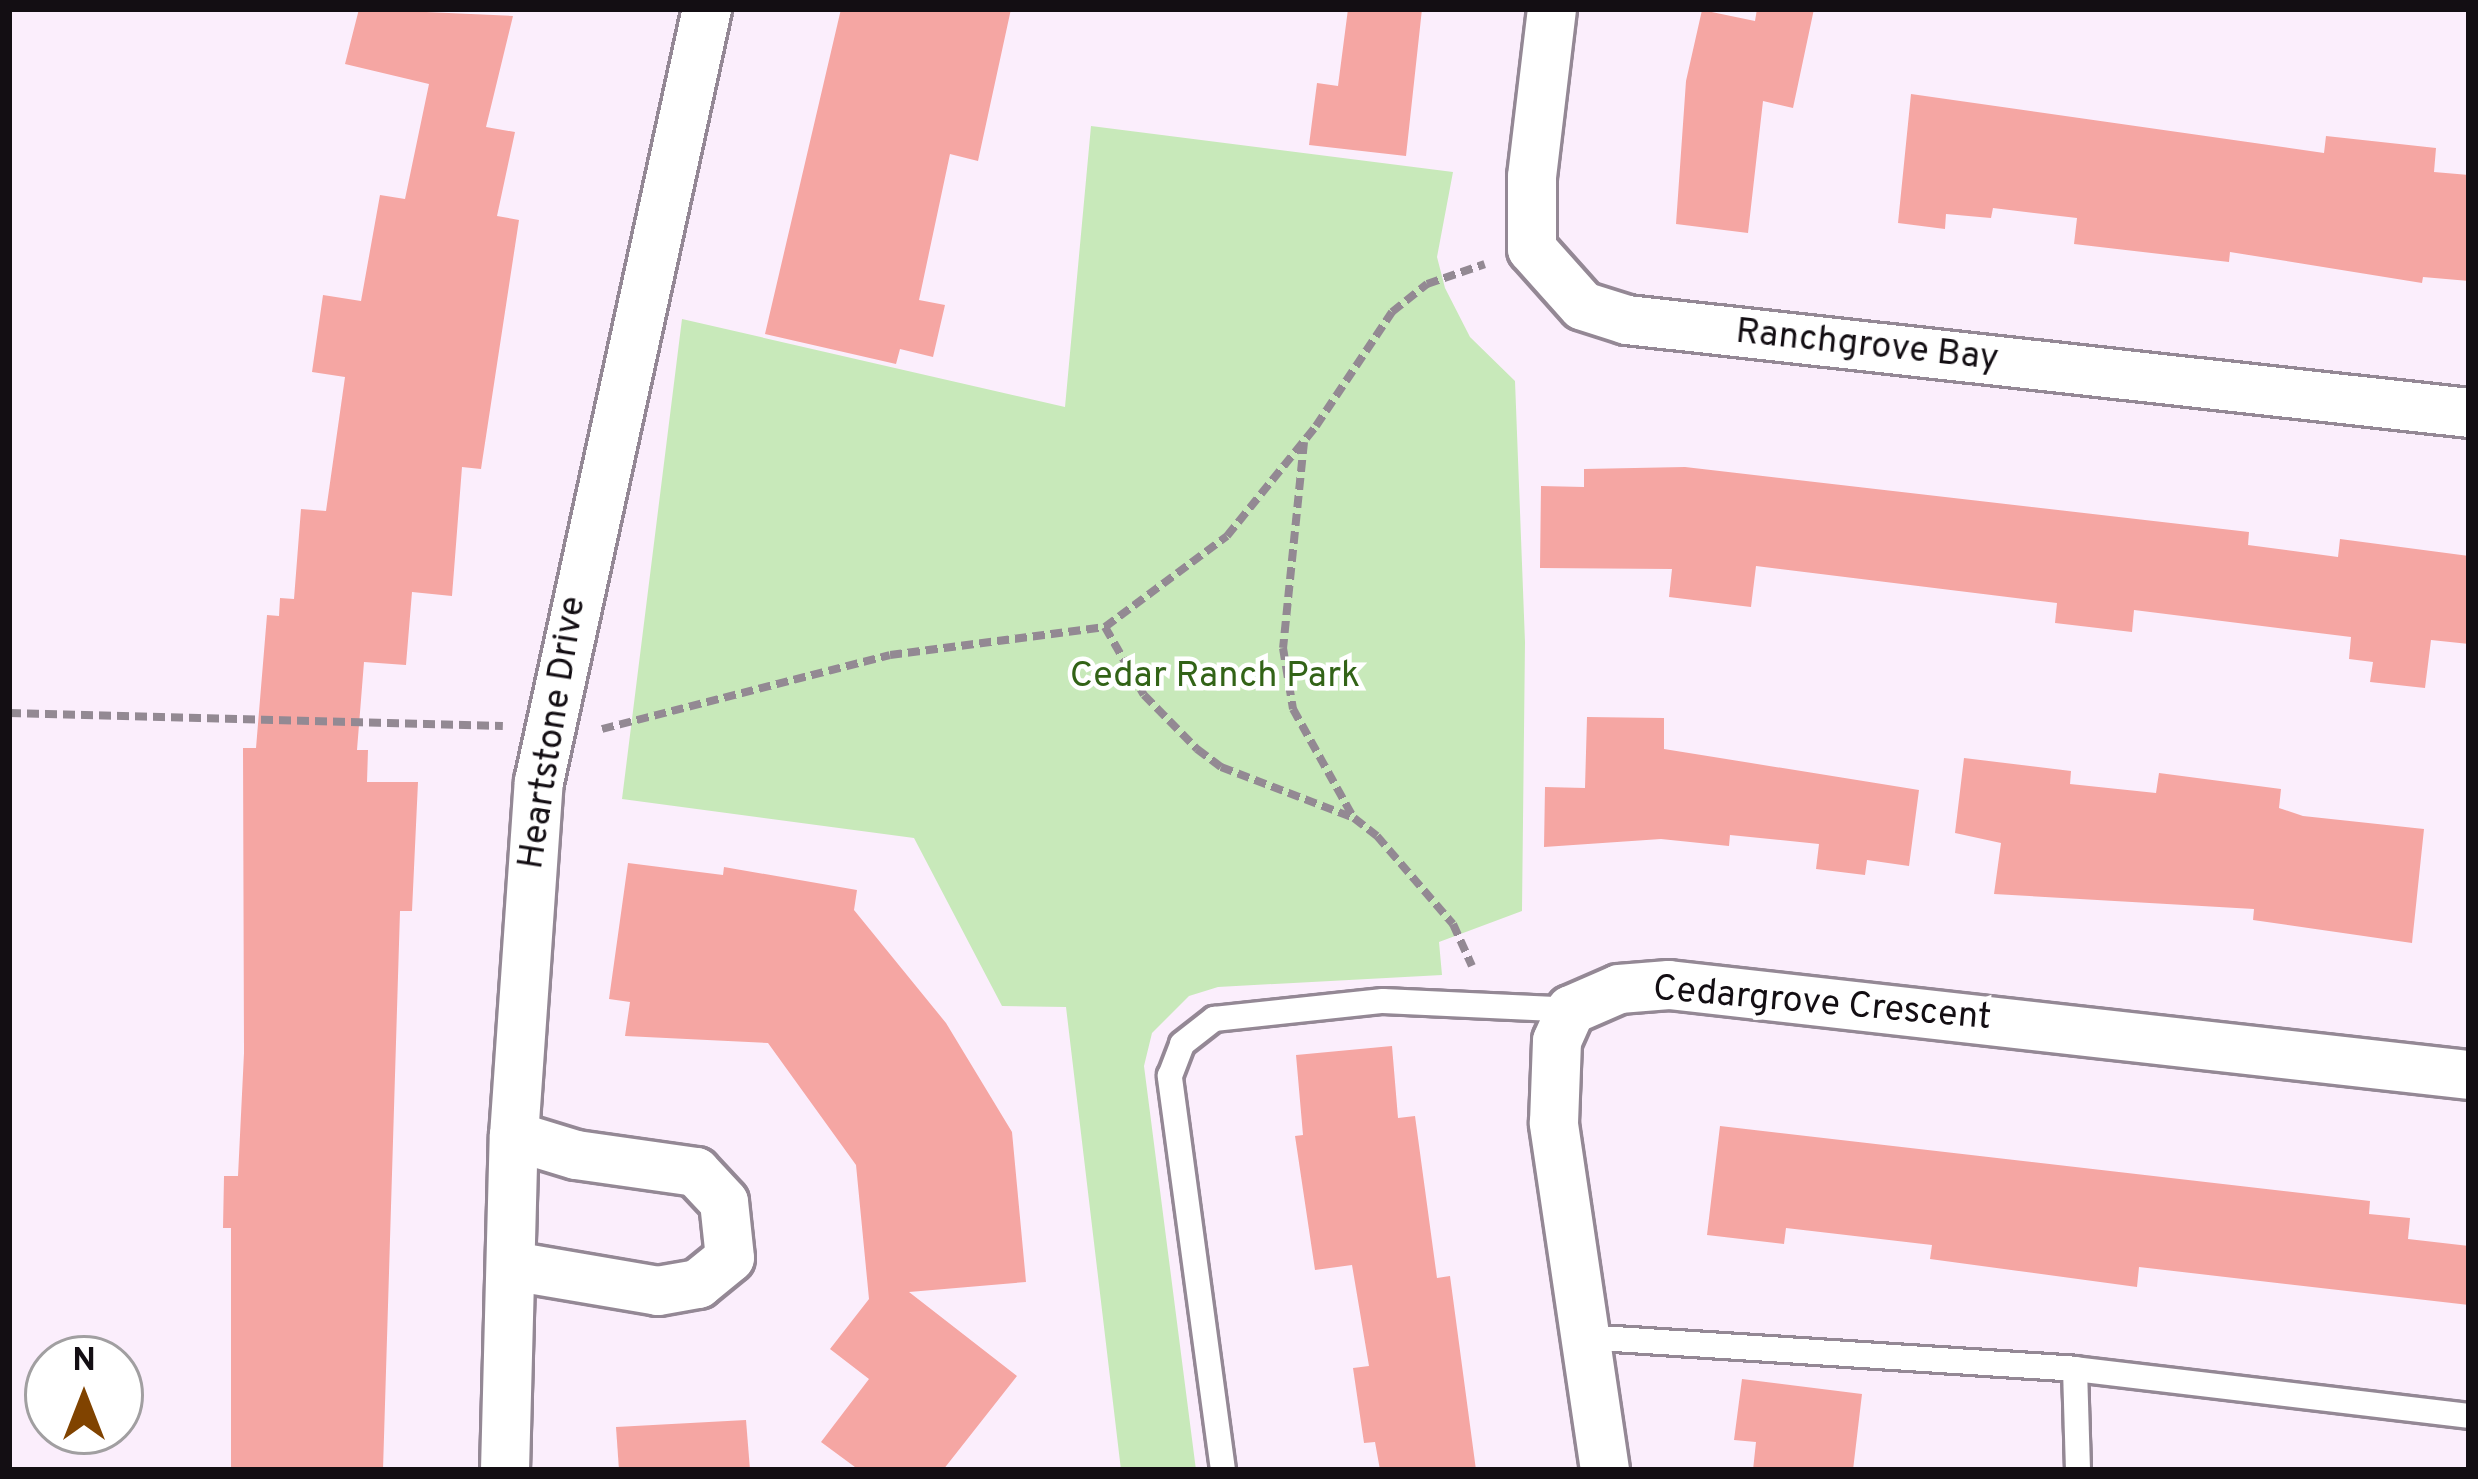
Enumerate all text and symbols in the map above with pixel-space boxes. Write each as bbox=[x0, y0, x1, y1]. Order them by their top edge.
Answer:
street label: Ranchgrove Bay bbox=[1733, 312, 2001, 382]
street label: Heartstone Drive bbox=[511, 594, 597, 872]
park label: Cedar Ranch Park bbox=[1070, 656, 1360, 700]
street label: Cedargrove Crescent bbox=[1651, 969, 1993, 1041]
north arrow bbox=[24, 1335, 144, 1455]
text: N bbox=[72, 1341, 96, 1383]

